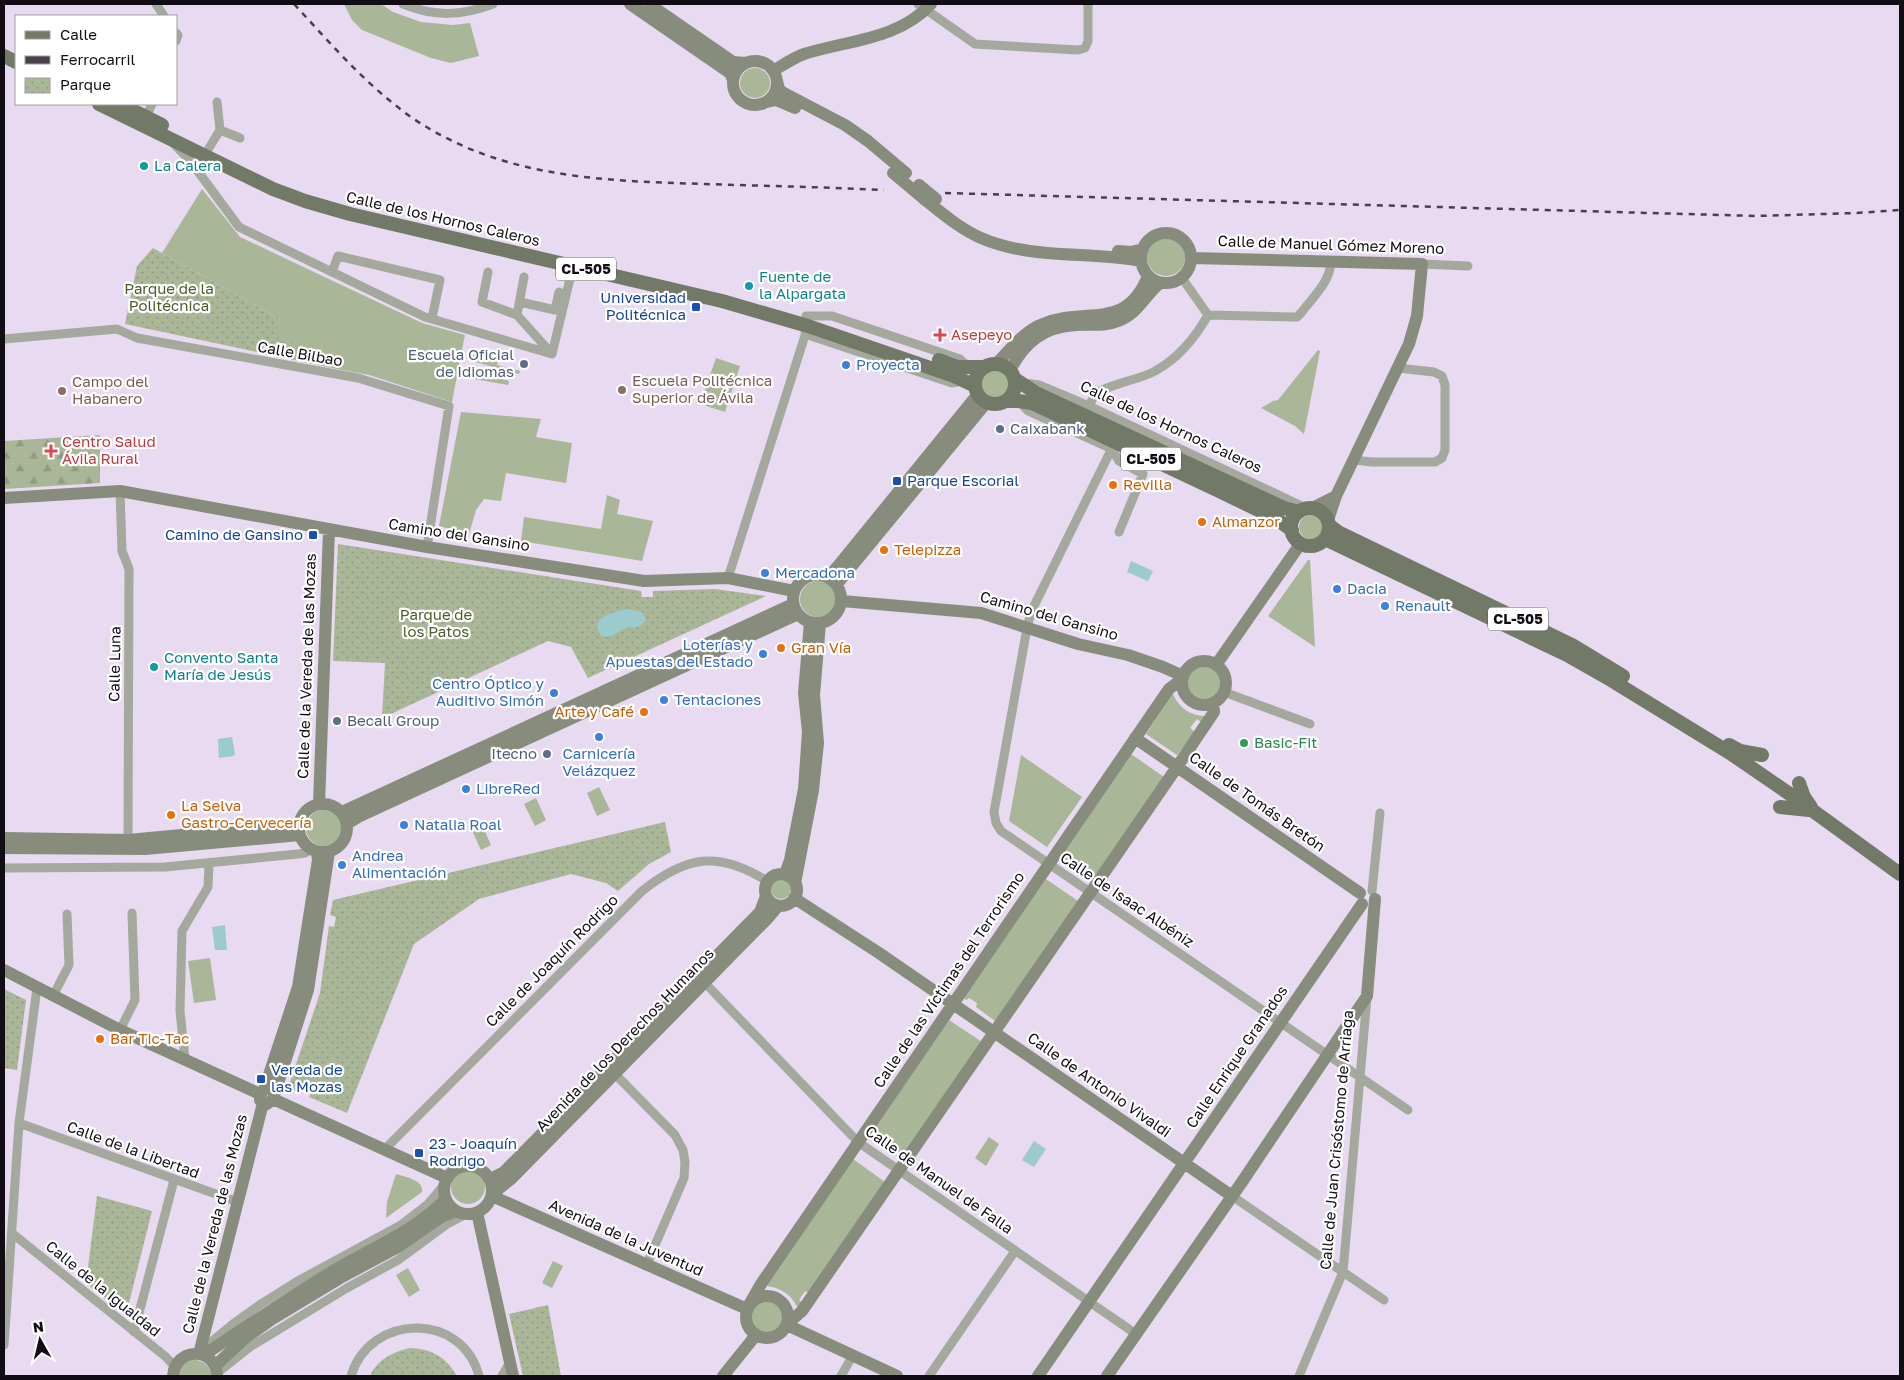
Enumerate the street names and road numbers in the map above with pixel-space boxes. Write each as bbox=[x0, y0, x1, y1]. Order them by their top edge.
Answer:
street label: Calle de los Hornos Caleros bbox=[345, 187, 542, 249]
street label: Calle de Manuel Gómez Moreno bbox=[1217, 231, 1445, 257]
road number: CL-505 bbox=[556, 258, 616, 280]
street label: Calle Bilbao bbox=[256, 337, 344, 369]
street label: Calle de los Hornos Caleros bbox=[1078, 376, 1265, 476]
road number: CL-505 bbox=[1121, 448, 1181, 470]
street label: Camino del Gansino bbox=[387, 514, 531, 554]
street label: Calle de la Vereda de las Mozas bbox=[293, 553, 319, 779]
street label: Camino del Gansino bbox=[978, 587, 1120, 643]
road number: CL-505 bbox=[1488, 608, 1548, 630]
street label: Calle Luna bbox=[104, 626, 124, 702]
street label: Calle de Tomás Bretón bbox=[1186, 748, 1329, 855]
street label: Calle de Isaac Albéniz bbox=[1057, 848, 1198, 951]
street label: Calle de las Víctimas del Terrorismo bbox=[869, 868, 1027, 1091]
street label: Calle de Joaquín Rodrigo bbox=[481, 890, 621, 1030]
street label: Avenida de los Derechos Humanos bbox=[532, 944, 717, 1135]
street label: Calle Enrique Granados bbox=[1182, 982, 1291, 1131]
street label: Calle de Juan Crisóstomo de Arriaga bbox=[1316, 1009, 1356, 1271]
street label: Calle de Antonio Vivaldi bbox=[1024, 1028, 1175, 1141]
street label: Calle de la Vereda de las Mozas bbox=[178, 1112, 250, 1335]
street label: Calle de la Libertad bbox=[65, 1117, 202, 1181]
street label: Calle de Manuel de Falla bbox=[862, 1121, 1017, 1237]
street label: Avenida de la Juventud bbox=[547, 1195, 706, 1279]
street label: Calle de la Igualdad bbox=[43, 1236, 165, 1340]

